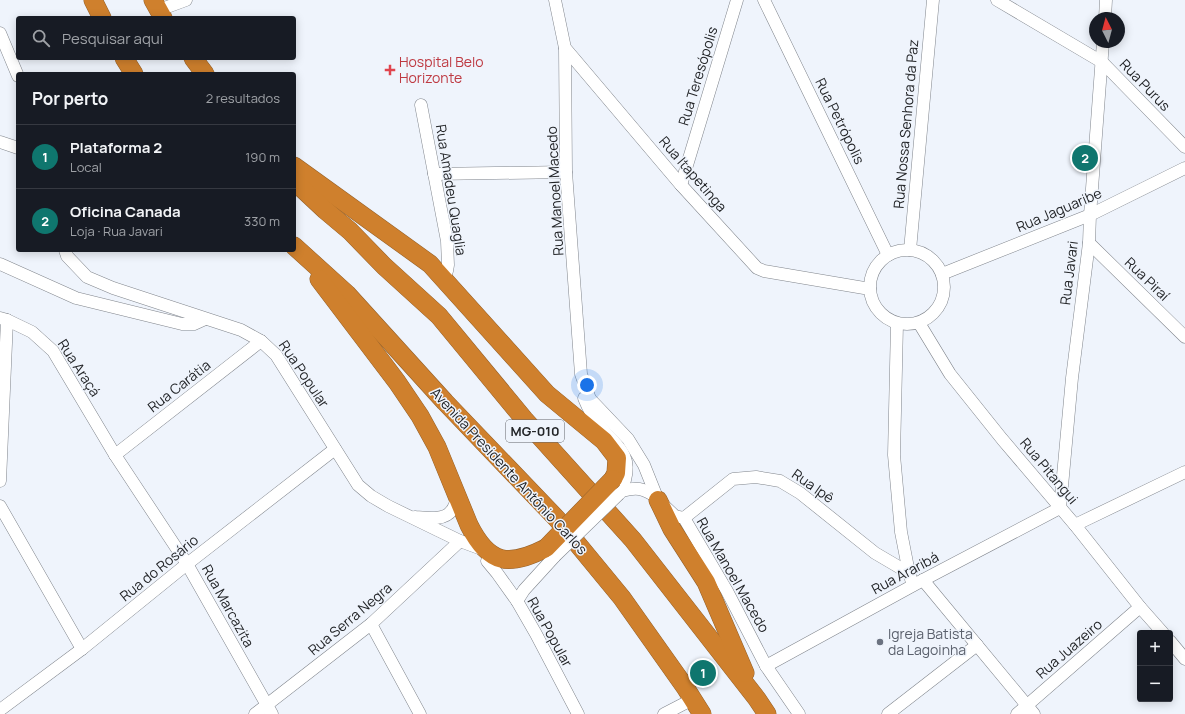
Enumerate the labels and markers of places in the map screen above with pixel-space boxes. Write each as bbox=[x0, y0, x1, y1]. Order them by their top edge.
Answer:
place label: Hospital Belo Horizonte bbox=[399, 52, 483, 87]
marker: Hospital Belo Horizonte bbox=[384, 64, 396, 76]
pin: 2 bbox=[1072, 143, 1098, 173]
place label: Igreja Batista da Lagoinha bbox=[888, 624, 973, 659]
marker: Igreja Batista da Lagoinha bbox=[875, 637, 885, 647]
pin: 1 bbox=[690, 658, 716, 688]

